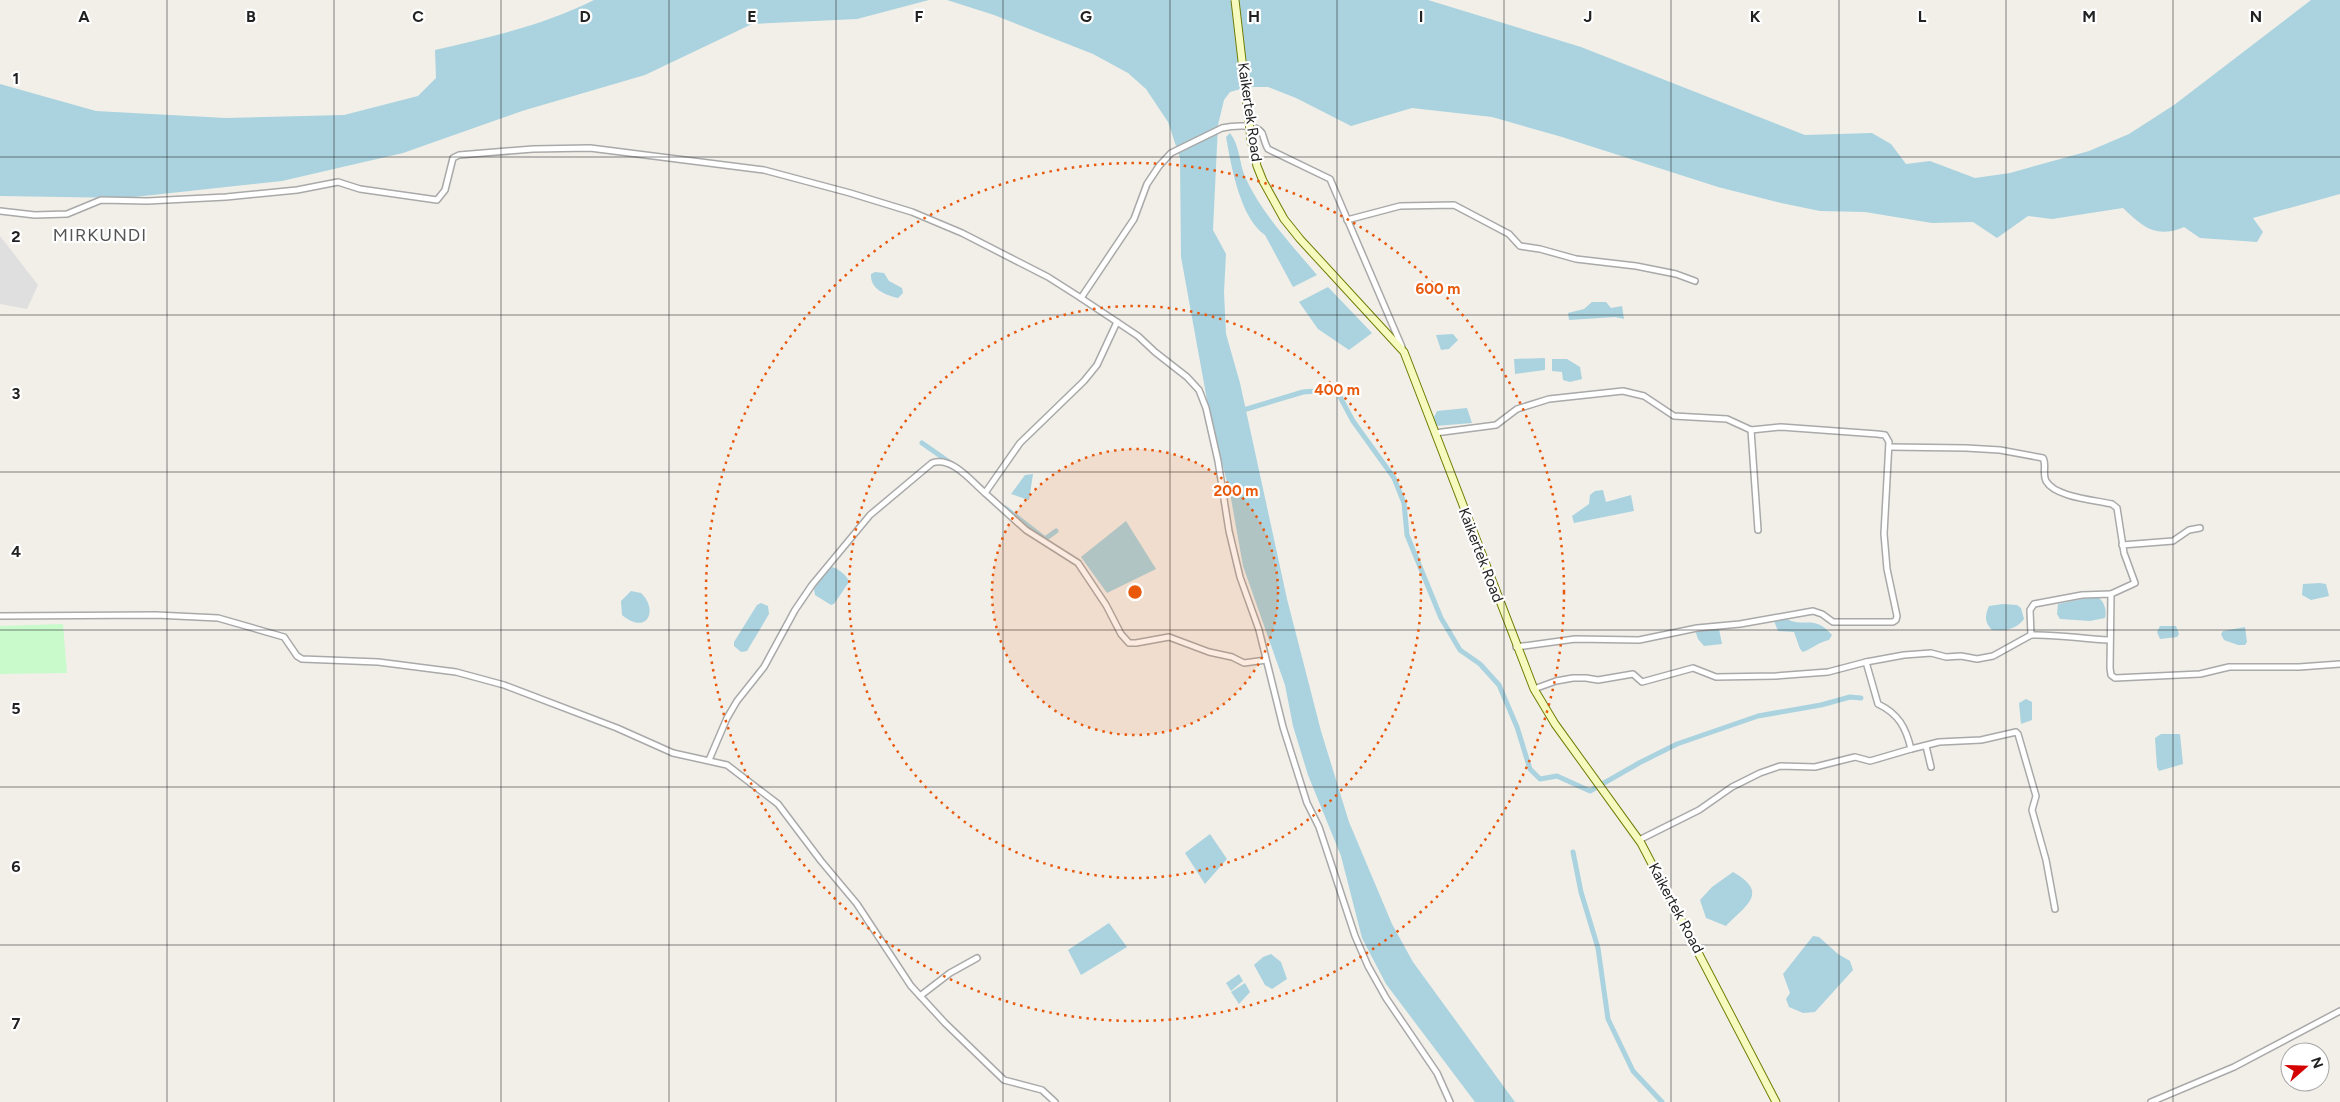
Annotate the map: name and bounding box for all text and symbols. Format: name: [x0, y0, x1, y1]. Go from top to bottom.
text: A: [78, 7, 90, 26]
text: B: [246, 7, 256, 26]
text: C: [412, 7, 424, 26]
text: D: [579, 7, 591, 26]
text: E: [747, 7, 757, 26]
text: F: [915, 7, 924, 26]
text: G: [1080, 7, 1092, 26]
text: H: [1248, 7, 1260, 26]
text: I: [1419, 7, 1423, 26]
text: J: [1584, 7, 1592, 26]
text: K: [1750, 7, 1761, 26]
text: L: [1918, 7, 1927, 26]
text: M: [2082, 7, 2096, 26]
text: N: [2250, 7, 2262, 26]
street label: Kaikertek Road: [1234, 61, 1266, 163]
text: 1: [13, 69, 19, 88]
district label: MIRKUNDI: [53, 224, 147, 246]
text: 2: [11, 227, 21, 246]
text: 600 m: [1416, 280, 1460, 298]
text: 400 m: [1314, 381, 1360, 399]
text: 3: [12, 384, 21, 403]
text: 200 m: [1214, 482, 1258, 500]
street label: Kaikertek Road: [1455, 505, 1507, 605]
text: 4: [11, 542, 21, 561]
centre of rings: [1126, 583, 1144, 601]
text: 5: [11, 699, 21, 718]
text: 6: [11, 857, 21, 876]
street label: Kaikertek Road: [1645, 860, 1707, 956]
text: 7: [12, 1014, 21, 1033]
north arrow: [2280, 1042, 2330, 1092]
text: N: [2307, 1055, 2327, 1071]

